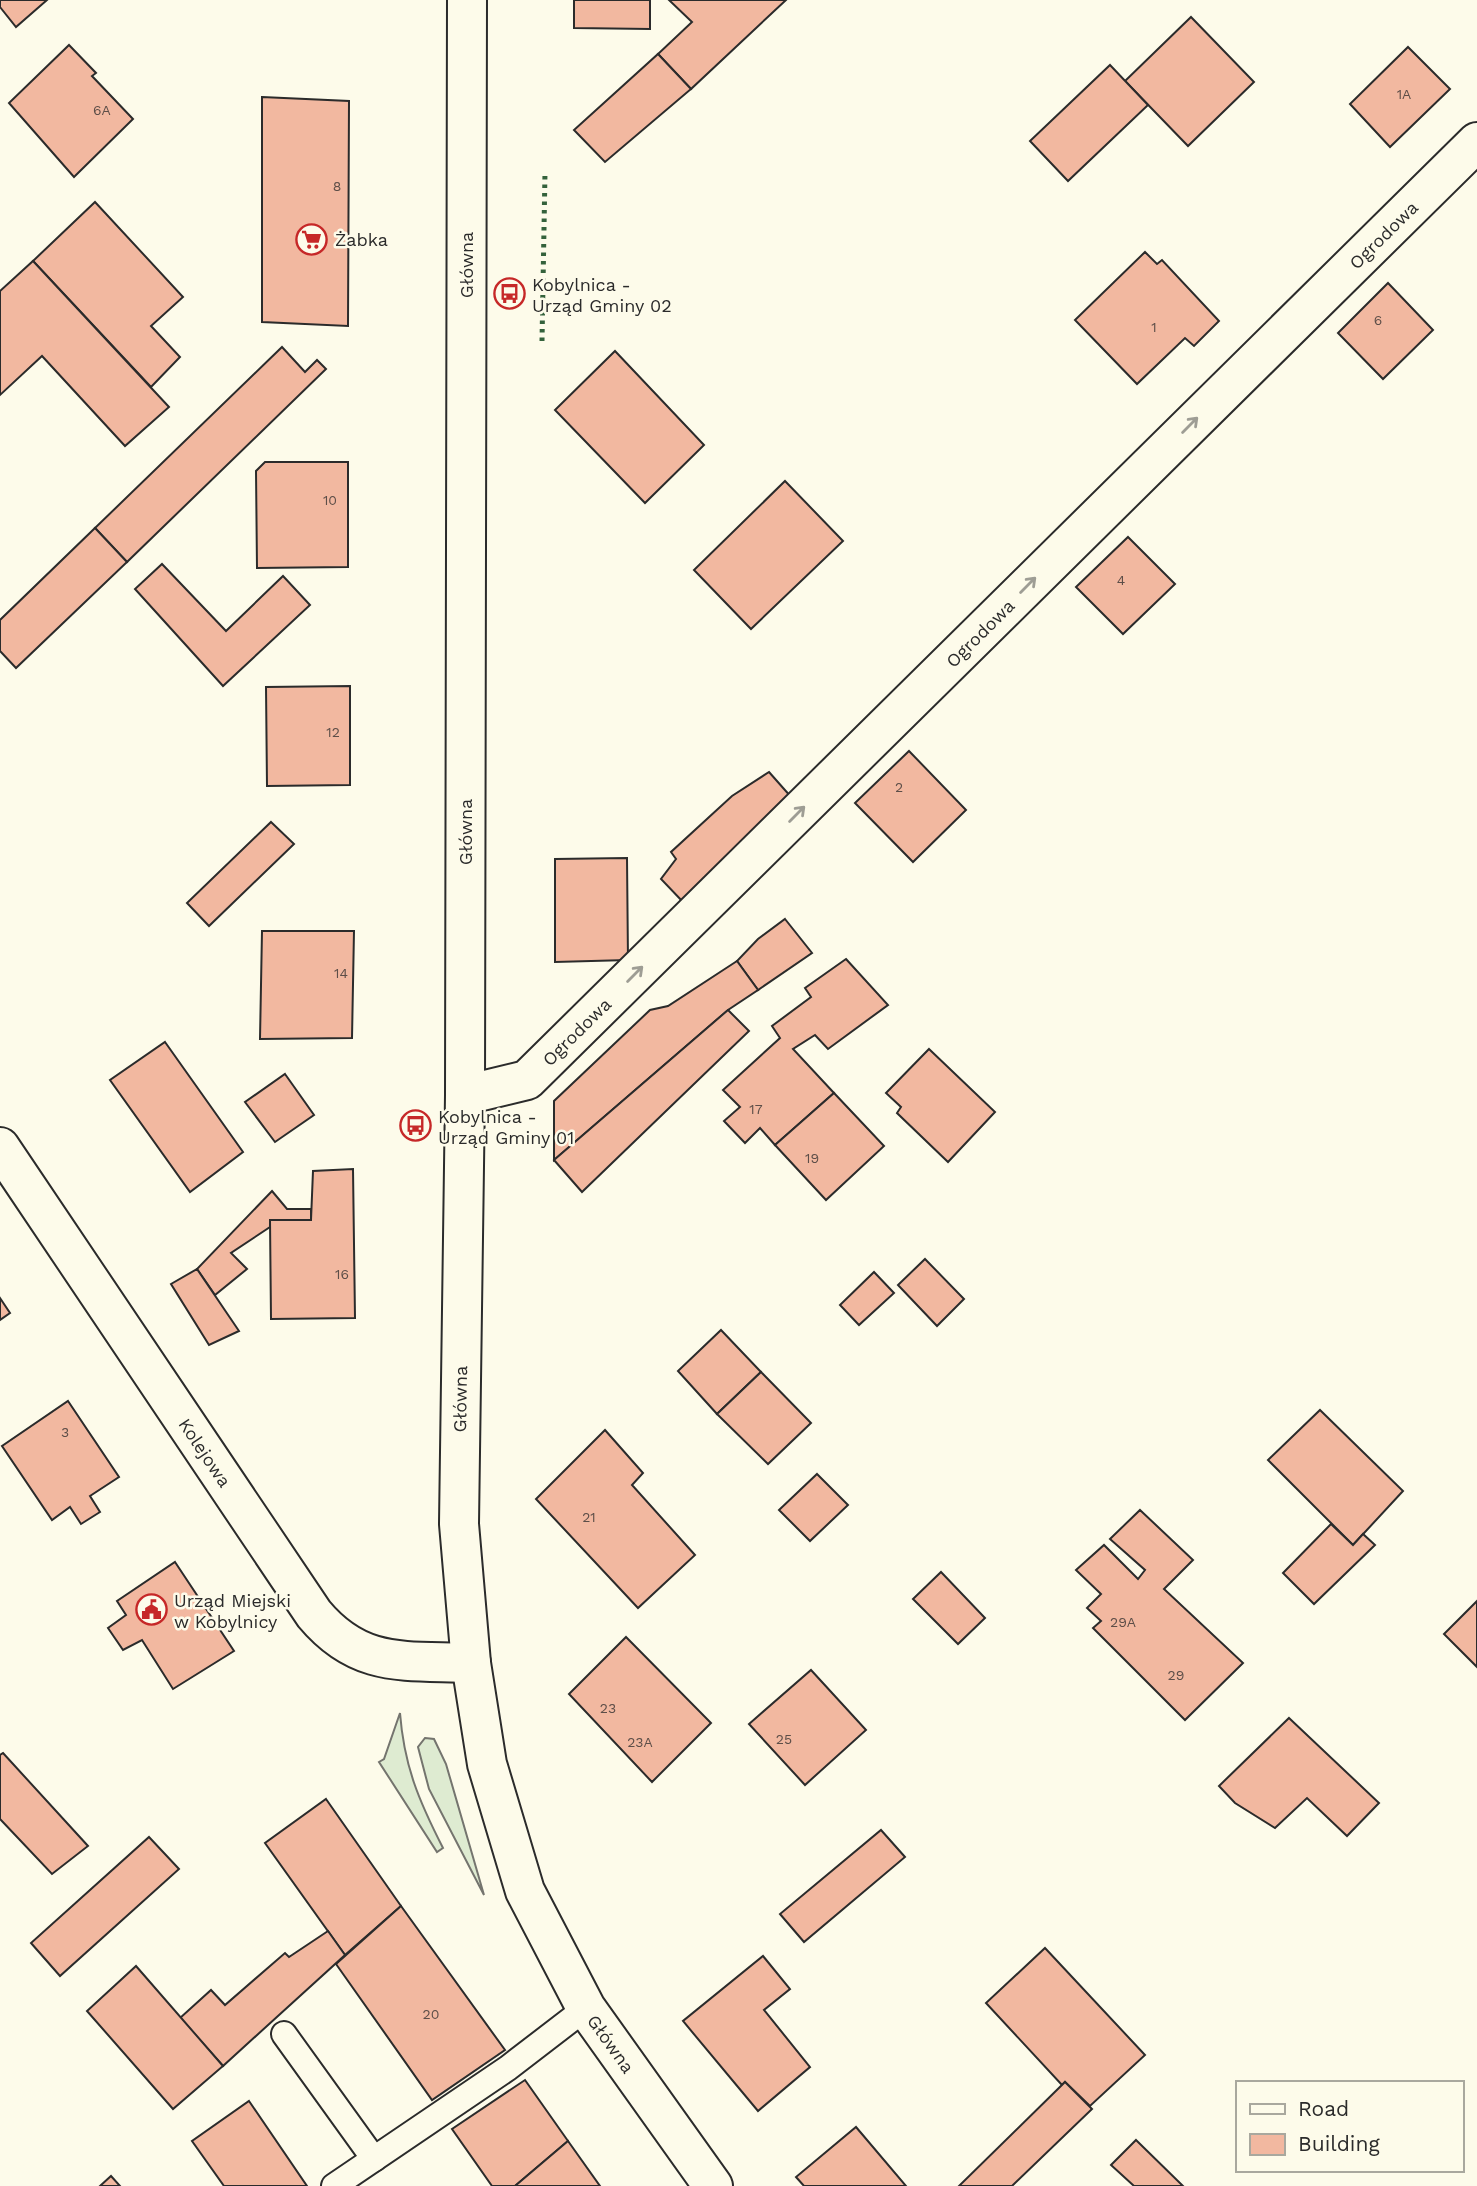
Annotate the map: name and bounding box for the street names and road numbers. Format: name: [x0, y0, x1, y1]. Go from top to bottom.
street label: Ogrodowa: [1345, 196, 1422, 273]
street label: Główna: [456, 232, 477, 298]
street label: Ogrodowa: [941, 595, 1018, 671]
street label: Główna: [455, 799, 476, 865]
street label: Ogrodowa: [538, 993, 615, 1070]
street label: Główna: [449, 1366, 471, 1432]
street label: Kolejowa: [175, 1414, 236, 1491]
street label: Główna: [583, 2010, 639, 2077]

